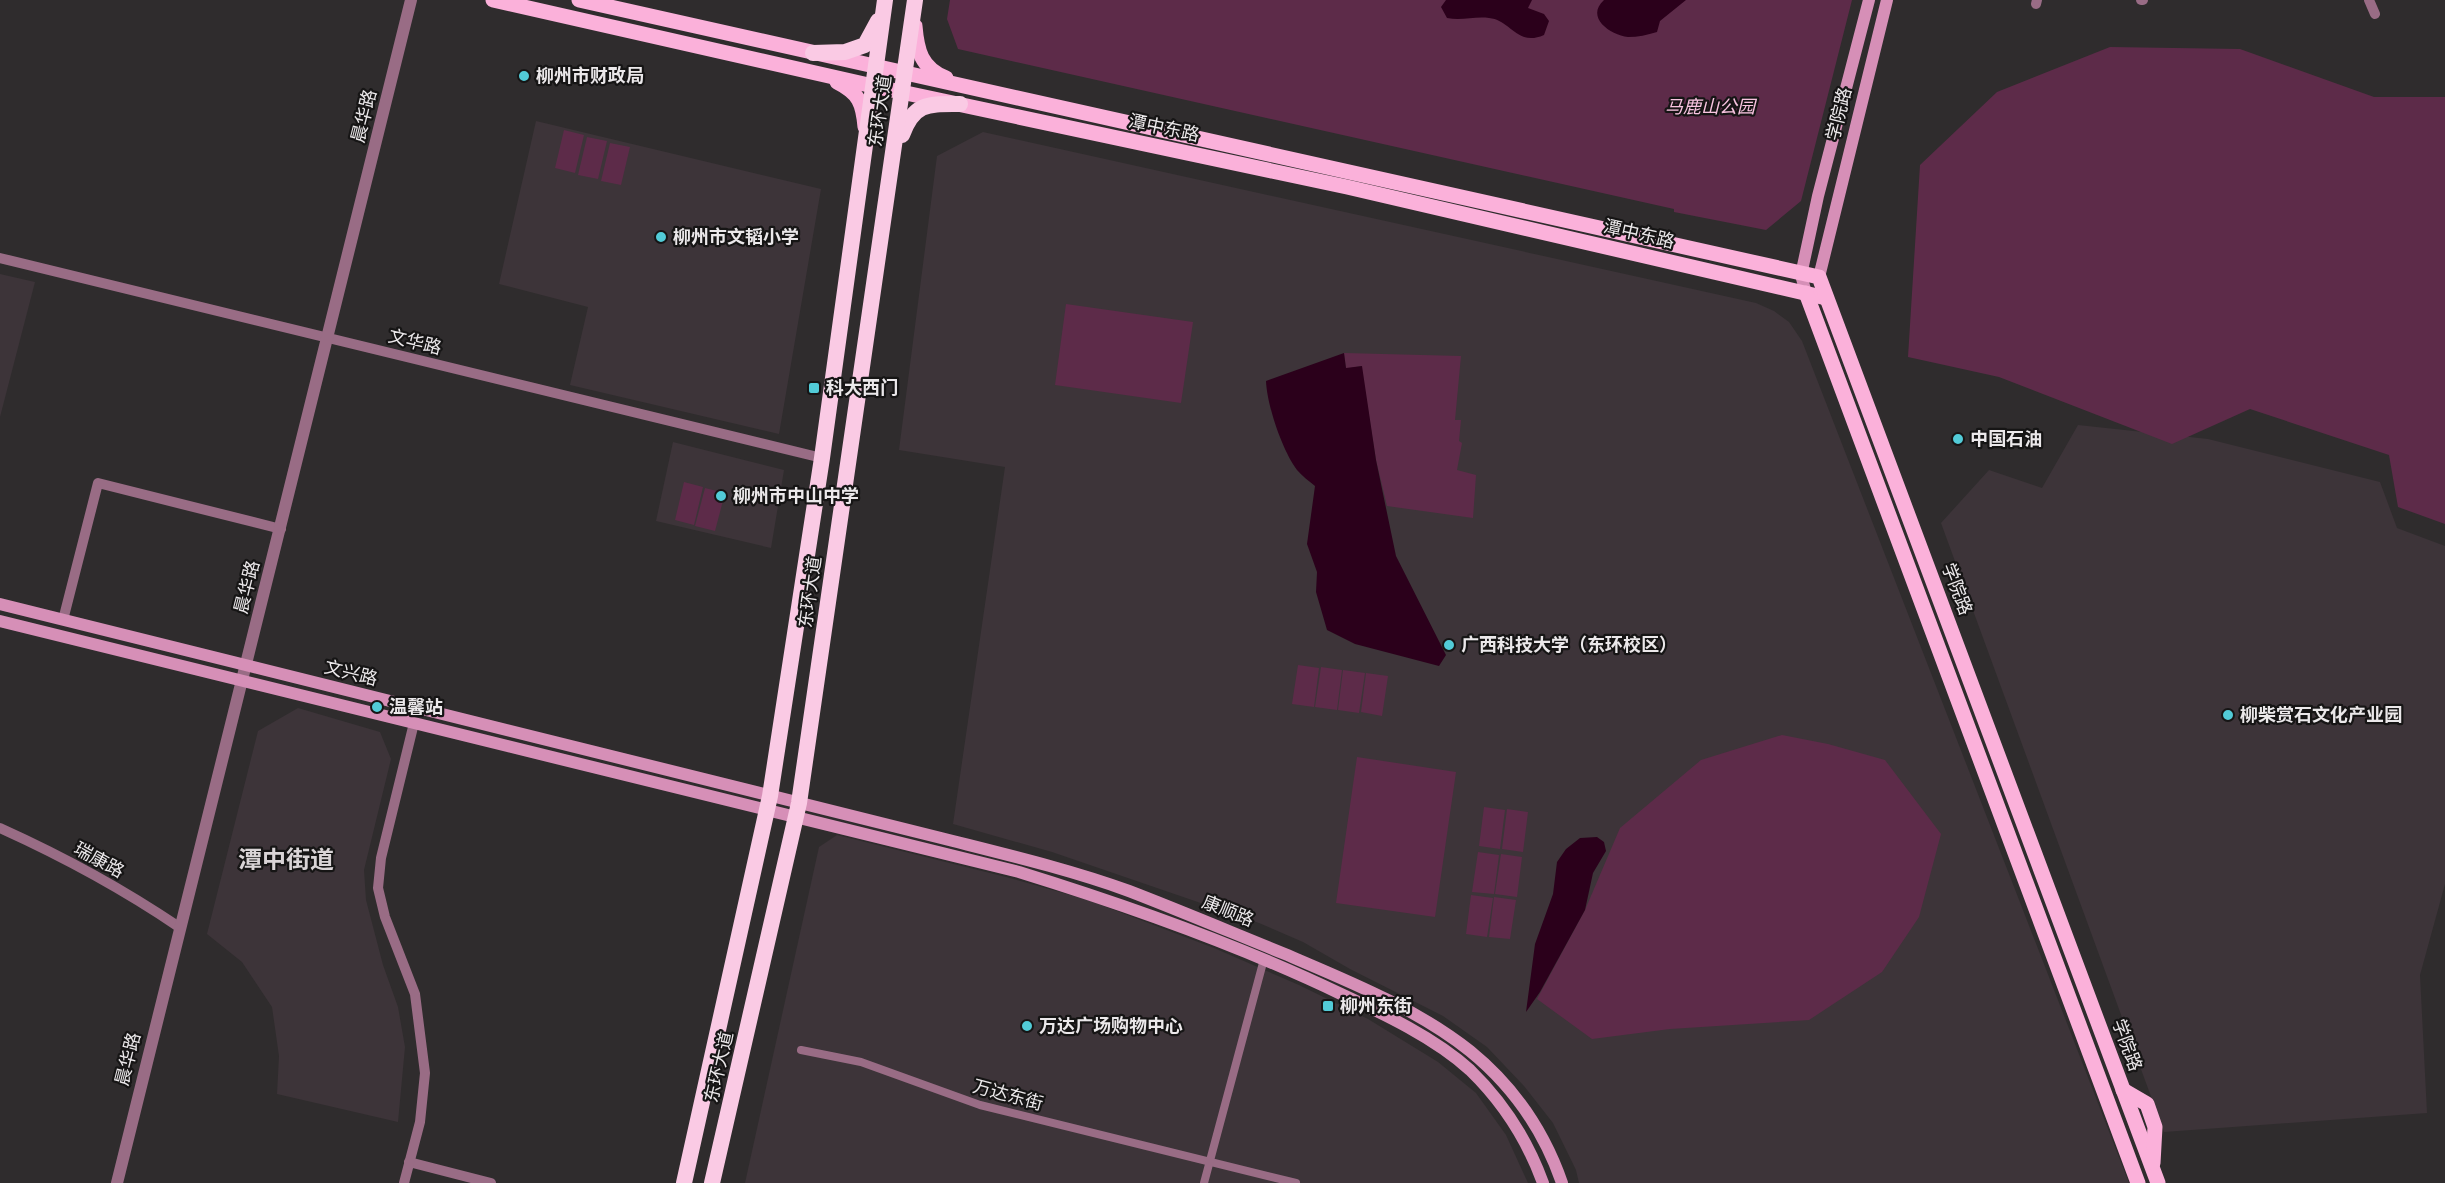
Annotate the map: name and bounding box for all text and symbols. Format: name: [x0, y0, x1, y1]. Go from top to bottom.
place label: 柳州市财政局: [536, 65, 644, 87]
marker: 柳州市财政局: [517, 69, 531, 83]
street label: 东环大道: [864, 74, 896, 148]
street label: 学院路: [1822, 85, 1856, 143]
street label: 晨华路: [347, 87, 381, 145]
park label: 马鹿山公园: [1665, 96, 1758, 118]
street label: 潭中东路: [1126, 110, 1202, 146]
street label: 潭中东路: [1601, 215, 1677, 253]
place label: 柳州市文韬小学: [673, 226, 799, 248]
marker: 柳州市文韬小学: [654, 230, 668, 244]
street label: 文华路: [386, 325, 444, 359]
place label: 科大西门: [826, 377, 898, 399]
marker: 科大西门: [807, 381, 821, 395]
place label: 中国石油: [1970, 428, 2042, 450]
marker: 中国石油: [1951, 432, 1965, 446]
place label: 柳州市中山中学: [733, 485, 859, 507]
marker: 柳州市中山中学: [714, 489, 728, 503]
street label: 东环大道: [794, 555, 826, 629]
street label: 晨华路: [230, 558, 264, 616]
street label: 学院路: [1937, 560, 1977, 618]
place label: 广西科技大学（东环校区）: [1461, 634, 1677, 656]
marker: 广西科技大学（东环校区）: [1442, 638, 1456, 652]
street label: 文兴路: [322, 656, 380, 690]
place label: 温馨站: [389, 696, 443, 718]
marker: 温馨站: [370, 700, 384, 714]
place label: 柳柴赏石文化产业园: [2240, 704, 2402, 726]
marker: 柳柴赏石文化产业园: [2221, 708, 2235, 722]
street label: 瑞康路: [70, 837, 128, 883]
district label: 潭中街道: [238, 846, 334, 874]
street label: 康顺路: [1199, 891, 1257, 931]
place label: 柳州东街: [1340, 995, 1412, 1017]
marker: 柳州东街: [1321, 999, 1335, 1013]
place label: 万达广场购物中心: [1039, 1015, 1183, 1037]
street label: 学院路: [2107, 1016, 2147, 1074]
marker: 万达广场购物中心: [1020, 1019, 1034, 1033]
street label: 东环大道: [700, 1029, 738, 1105]
street label: 晨华路: [111, 1030, 145, 1088]
street label: 万达东街: [970, 1075, 1046, 1115]

